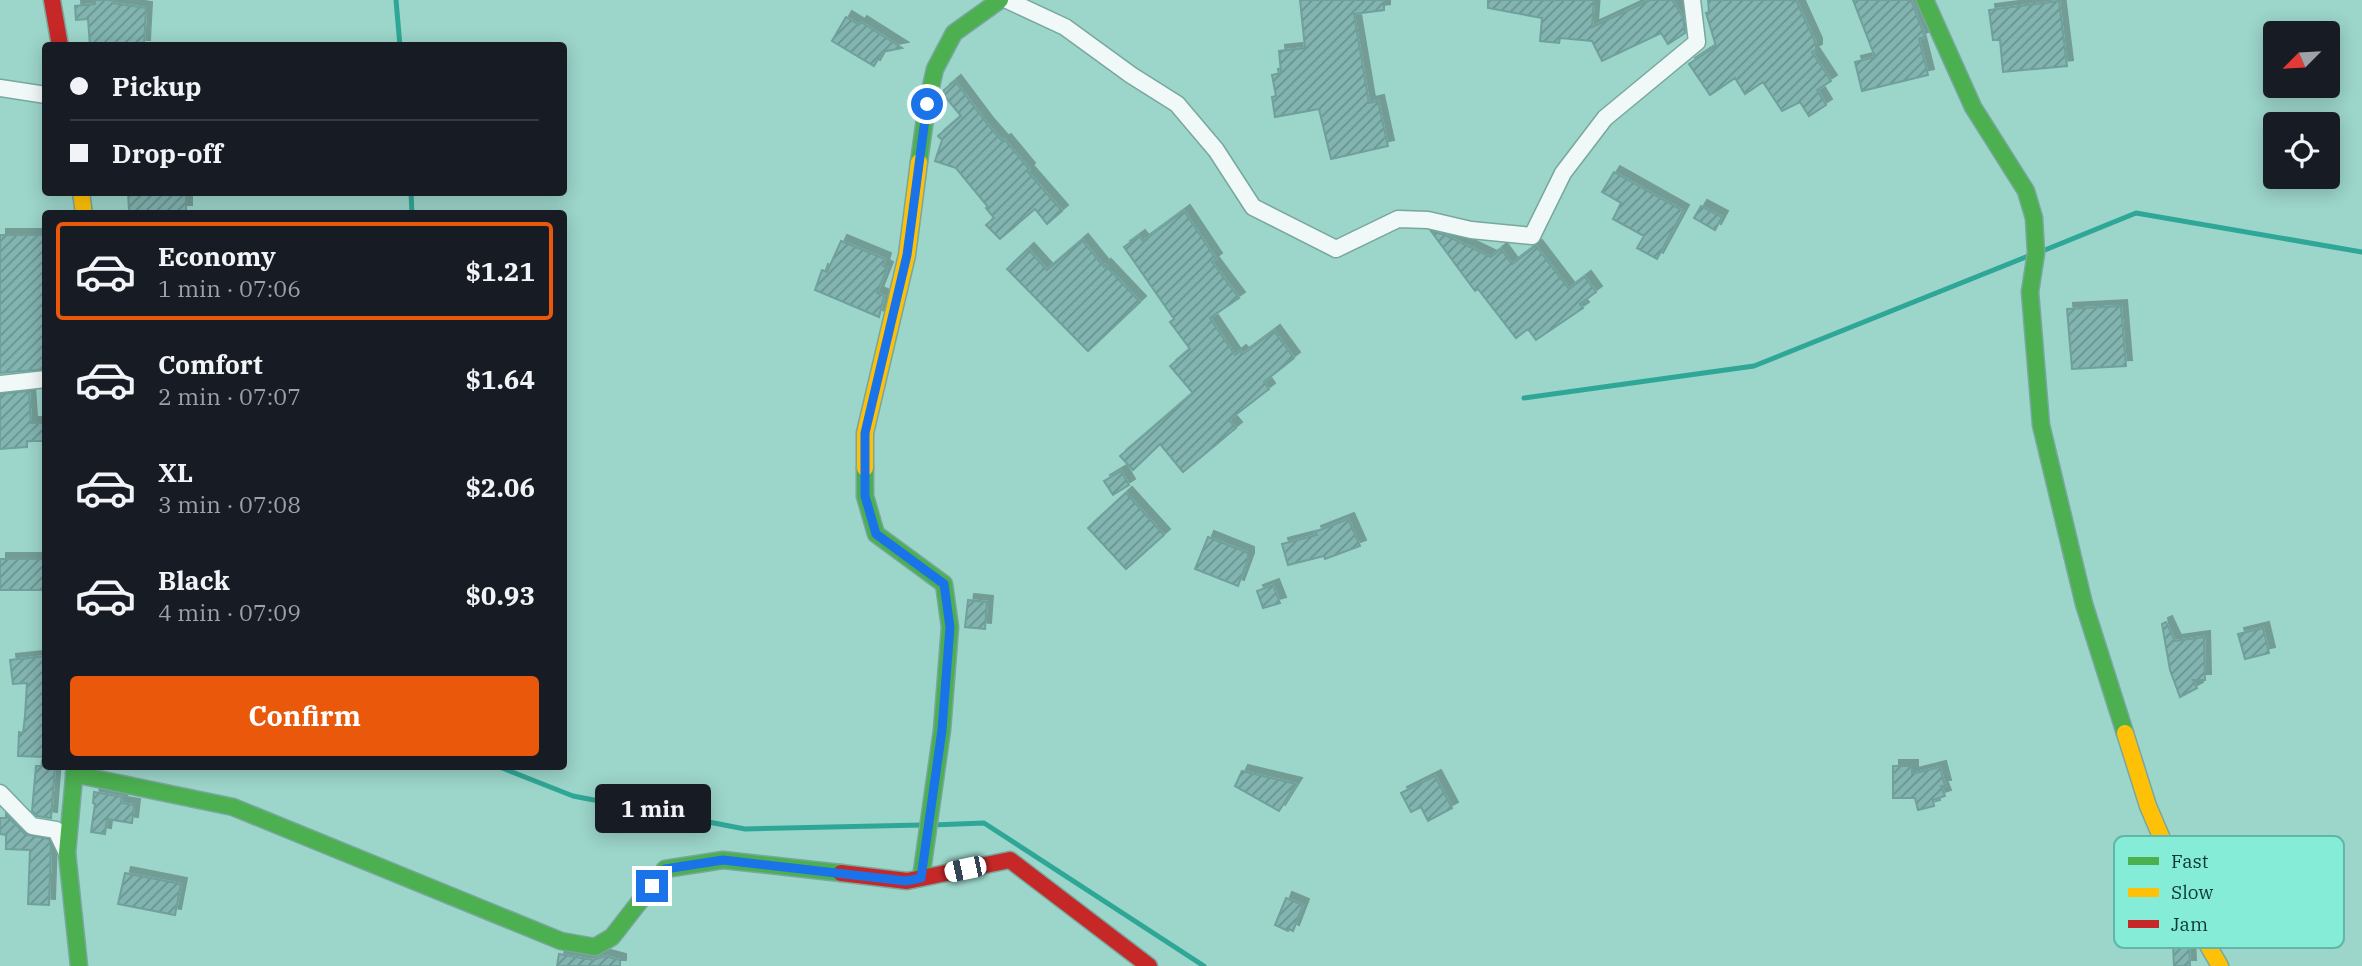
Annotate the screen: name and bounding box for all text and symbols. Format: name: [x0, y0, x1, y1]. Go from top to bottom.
north arrow: [2263, 21, 2340, 98]
map controls: [2263, 21, 2340, 189]
text: Pickup: [112, 69, 202, 103]
route start: [911, 88, 943, 120]
button: locate: [2263, 112, 2340, 189]
text: Drop-off: [112, 136, 223, 170]
text: Economy: [158, 239, 276, 273]
icon: car: [74, 240, 137, 303]
text: $1.21: [465, 254, 535, 288]
text: 1 min · 07:06: [158, 273, 301, 303]
text: Comfort: [158, 347, 263, 381]
icon: car: [74, 348, 137, 411]
text: $1.64: [465, 362, 535, 396]
text: 2 min · 07:07: [158, 381, 301, 411]
text: XL: [158, 455, 193, 489]
icon: car: [74, 456, 137, 519]
text: $2.06: [465, 470, 535, 504]
text: 3 min · 07:08: [158, 489, 301, 519]
text: Black: [158, 563, 230, 597]
icon: car: [74, 564, 137, 627]
text: $0.93: [465, 578, 535, 612]
text: 4 min · 07:09: [158, 597, 301, 627]
button: Confirm: [70, 676, 539, 756]
callout: 1 min: [594, 784, 710, 834]
text: 1 min: [621, 793, 685, 823]
legend: [2114, 836, 2344, 948]
text: Fast: [2171, 849, 2209, 873]
car: [943, 854, 988, 884]
route end: [636, 870, 668, 902]
text: Slow: [2171, 880, 2213, 904]
text: Jam: [2171, 912, 2208, 936]

